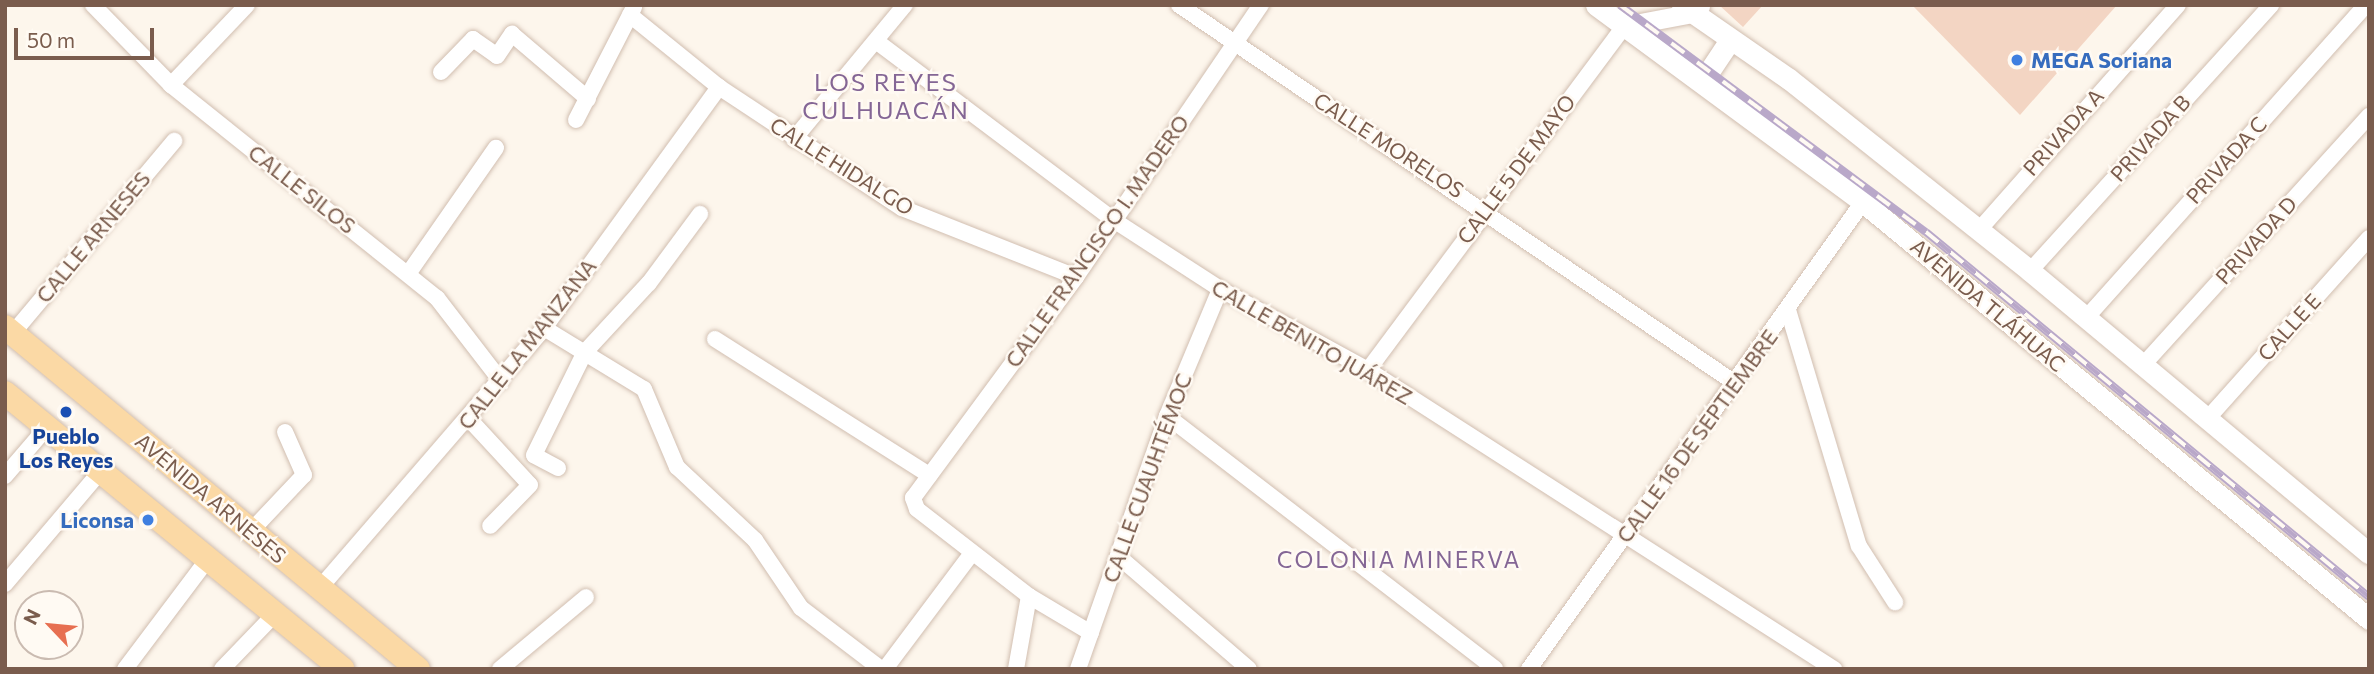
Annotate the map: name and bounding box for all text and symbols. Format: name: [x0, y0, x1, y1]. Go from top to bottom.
scale bar: [18, 14, 158, 58]
text: 50 m: [27, 27, 75, 52]
place label: MEGA Soriana: [2031, 47, 2172, 73]
marker: MEGA Soriana: [2009, 52, 2025, 68]
district label: LOS REYES CULHUACÁN: [803, 68, 969, 124]
street label: PRIVADA A: [2017, 83, 2109, 181]
street label: CALLE MORELOS: [1309, 87, 1469, 203]
street label: CALLE 5 DE MAYO: [1452, 89, 1580, 249]
street label: PRIVADA B: [2105, 90, 2195, 186]
street label: CALLE FRANCISCO I. MADERO: [1000, 110, 1194, 372]
street label: PRIVADA C: [2180, 111, 2272, 209]
street label: CALLE HIDALGO: [766, 112, 918, 220]
street label: CALLE SILOS: [244, 139, 360, 239]
street label: CALLE ARNESES: [31, 166, 155, 308]
street label: PRIVADA D: [2210, 191, 2302, 289]
street label: AVENIDA TLÁHUAC: [1906, 233, 2070, 377]
street label: CALLE LA MANZANA: [453, 254, 601, 434]
street label: CALLE BENITO JUÁREZ: [1207, 274, 1417, 410]
street label: CALLE E: [2252, 288, 2326, 366]
street label: CALLE 16 DE SEPTIEMBRE: [1611, 325, 1783, 547]
street label: CALLE CUAUHTÉMOC: [1097, 370, 1197, 586]
marker: Pueblo Los Reyes: [58, 404, 74, 420]
place label: Pueblo Los Reyes: [19, 423, 113, 473]
street label: AVENIDA ARNESES: [131, 428, 291, 568]
place label: Liconsa: [60, 507, 134, 533]
marker: Liconsa: [140, 512, 156, 528]
district label: COLONIA MINERVA: [1279, 545, 1519, 573]
north arrow: [14, 590, 84, 660]
text: N: [18, 605, 45, 628]

